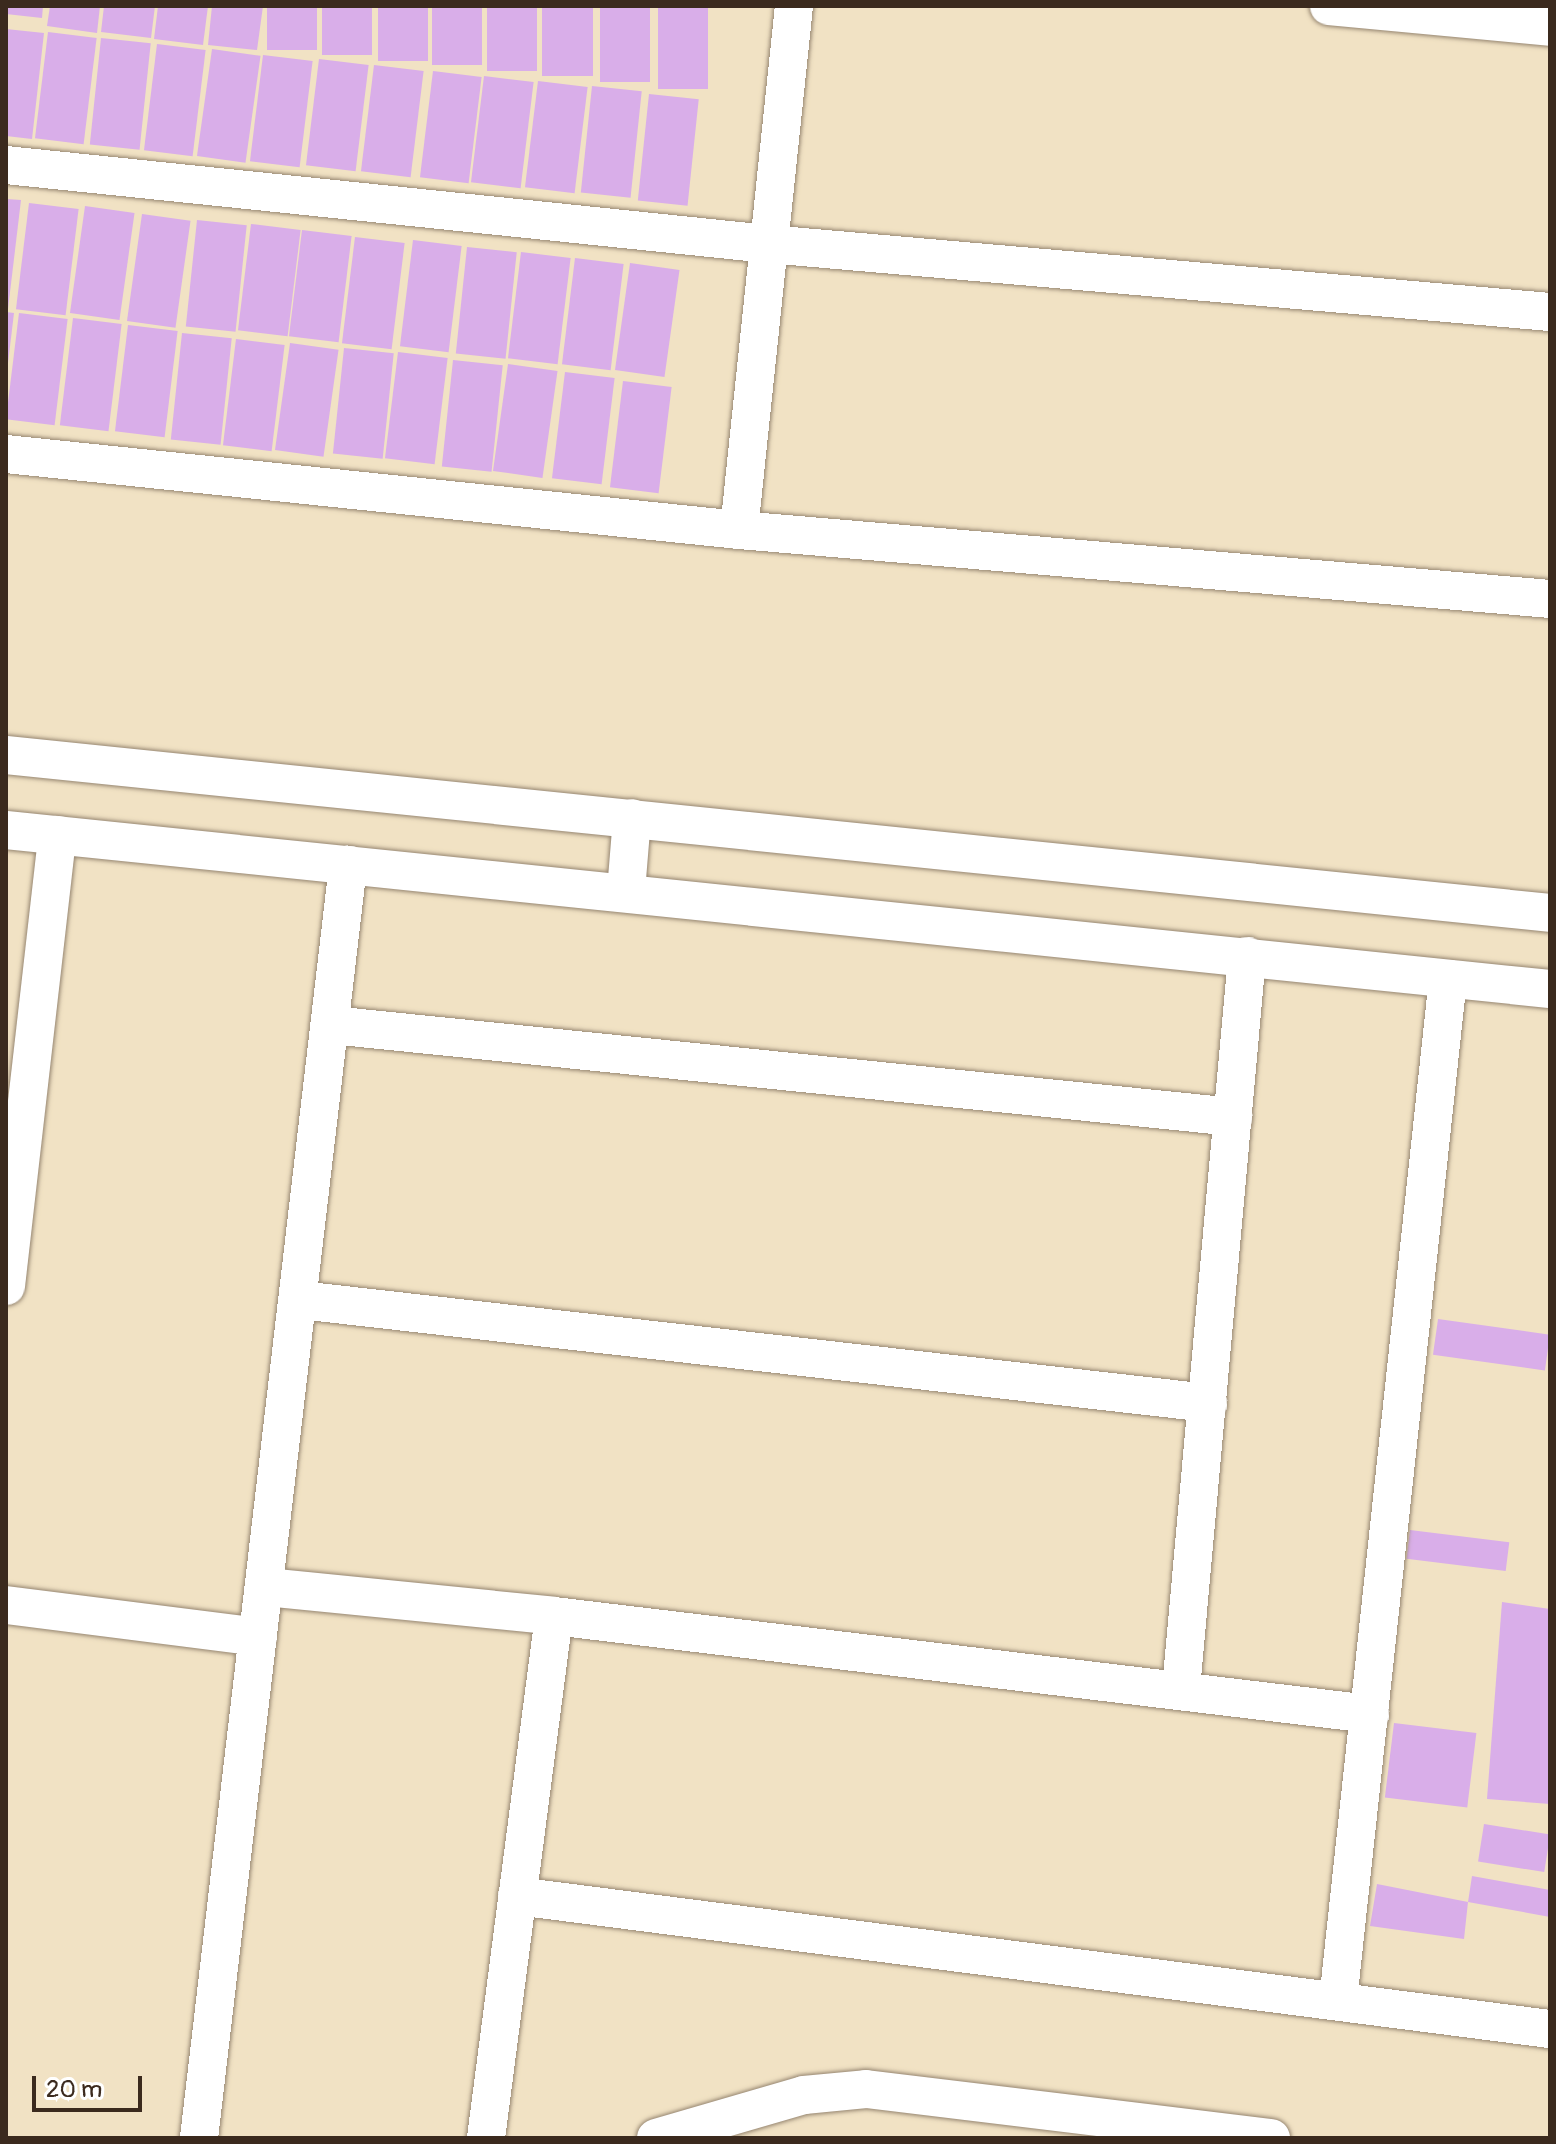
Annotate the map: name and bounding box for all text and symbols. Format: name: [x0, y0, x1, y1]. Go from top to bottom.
scale bar: [36, 2060, 146, 2110]
text: 20 m: [46, 2075, 102, 2104]

